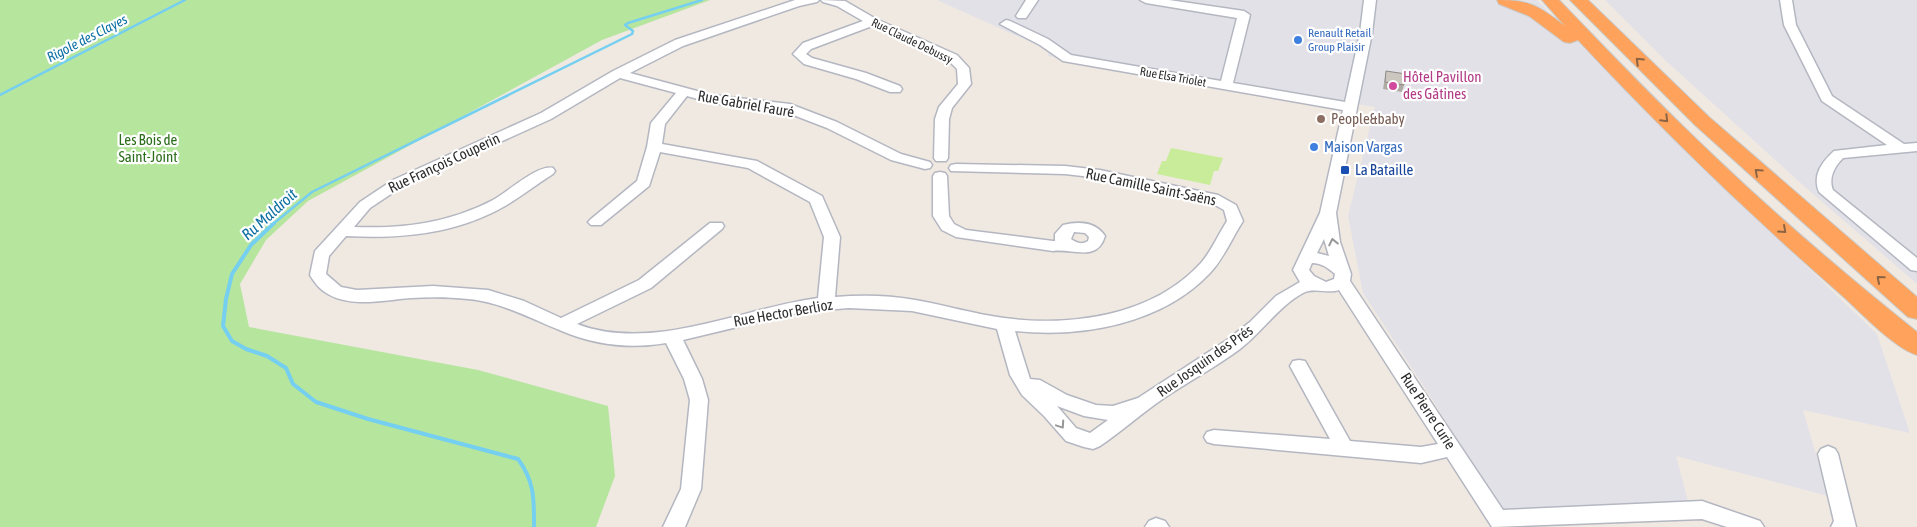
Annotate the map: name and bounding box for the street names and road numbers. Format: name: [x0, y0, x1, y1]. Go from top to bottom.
street label: Rue Claude Debussy: [869, 15, 955, 67]
street label: Rue Elsa Triolet: [1139, 64, 1208, 90]
street label: Rue Gabriel Fauré: [697, 87, 796, 120]
street label: Rue François Couperin: [385, 129, 502, 196]
street label: Rue Camille Saint-Saëns: [1084, 164, 1218, 209]
street label: Rue Hector Berlioz: [732, 295, 834, 330]
street label: Rue Josquin des Prés: [1154, 321, 1256, 400]
street label: Rue Pierre Curie: [1398, 369, 1459, 452]

